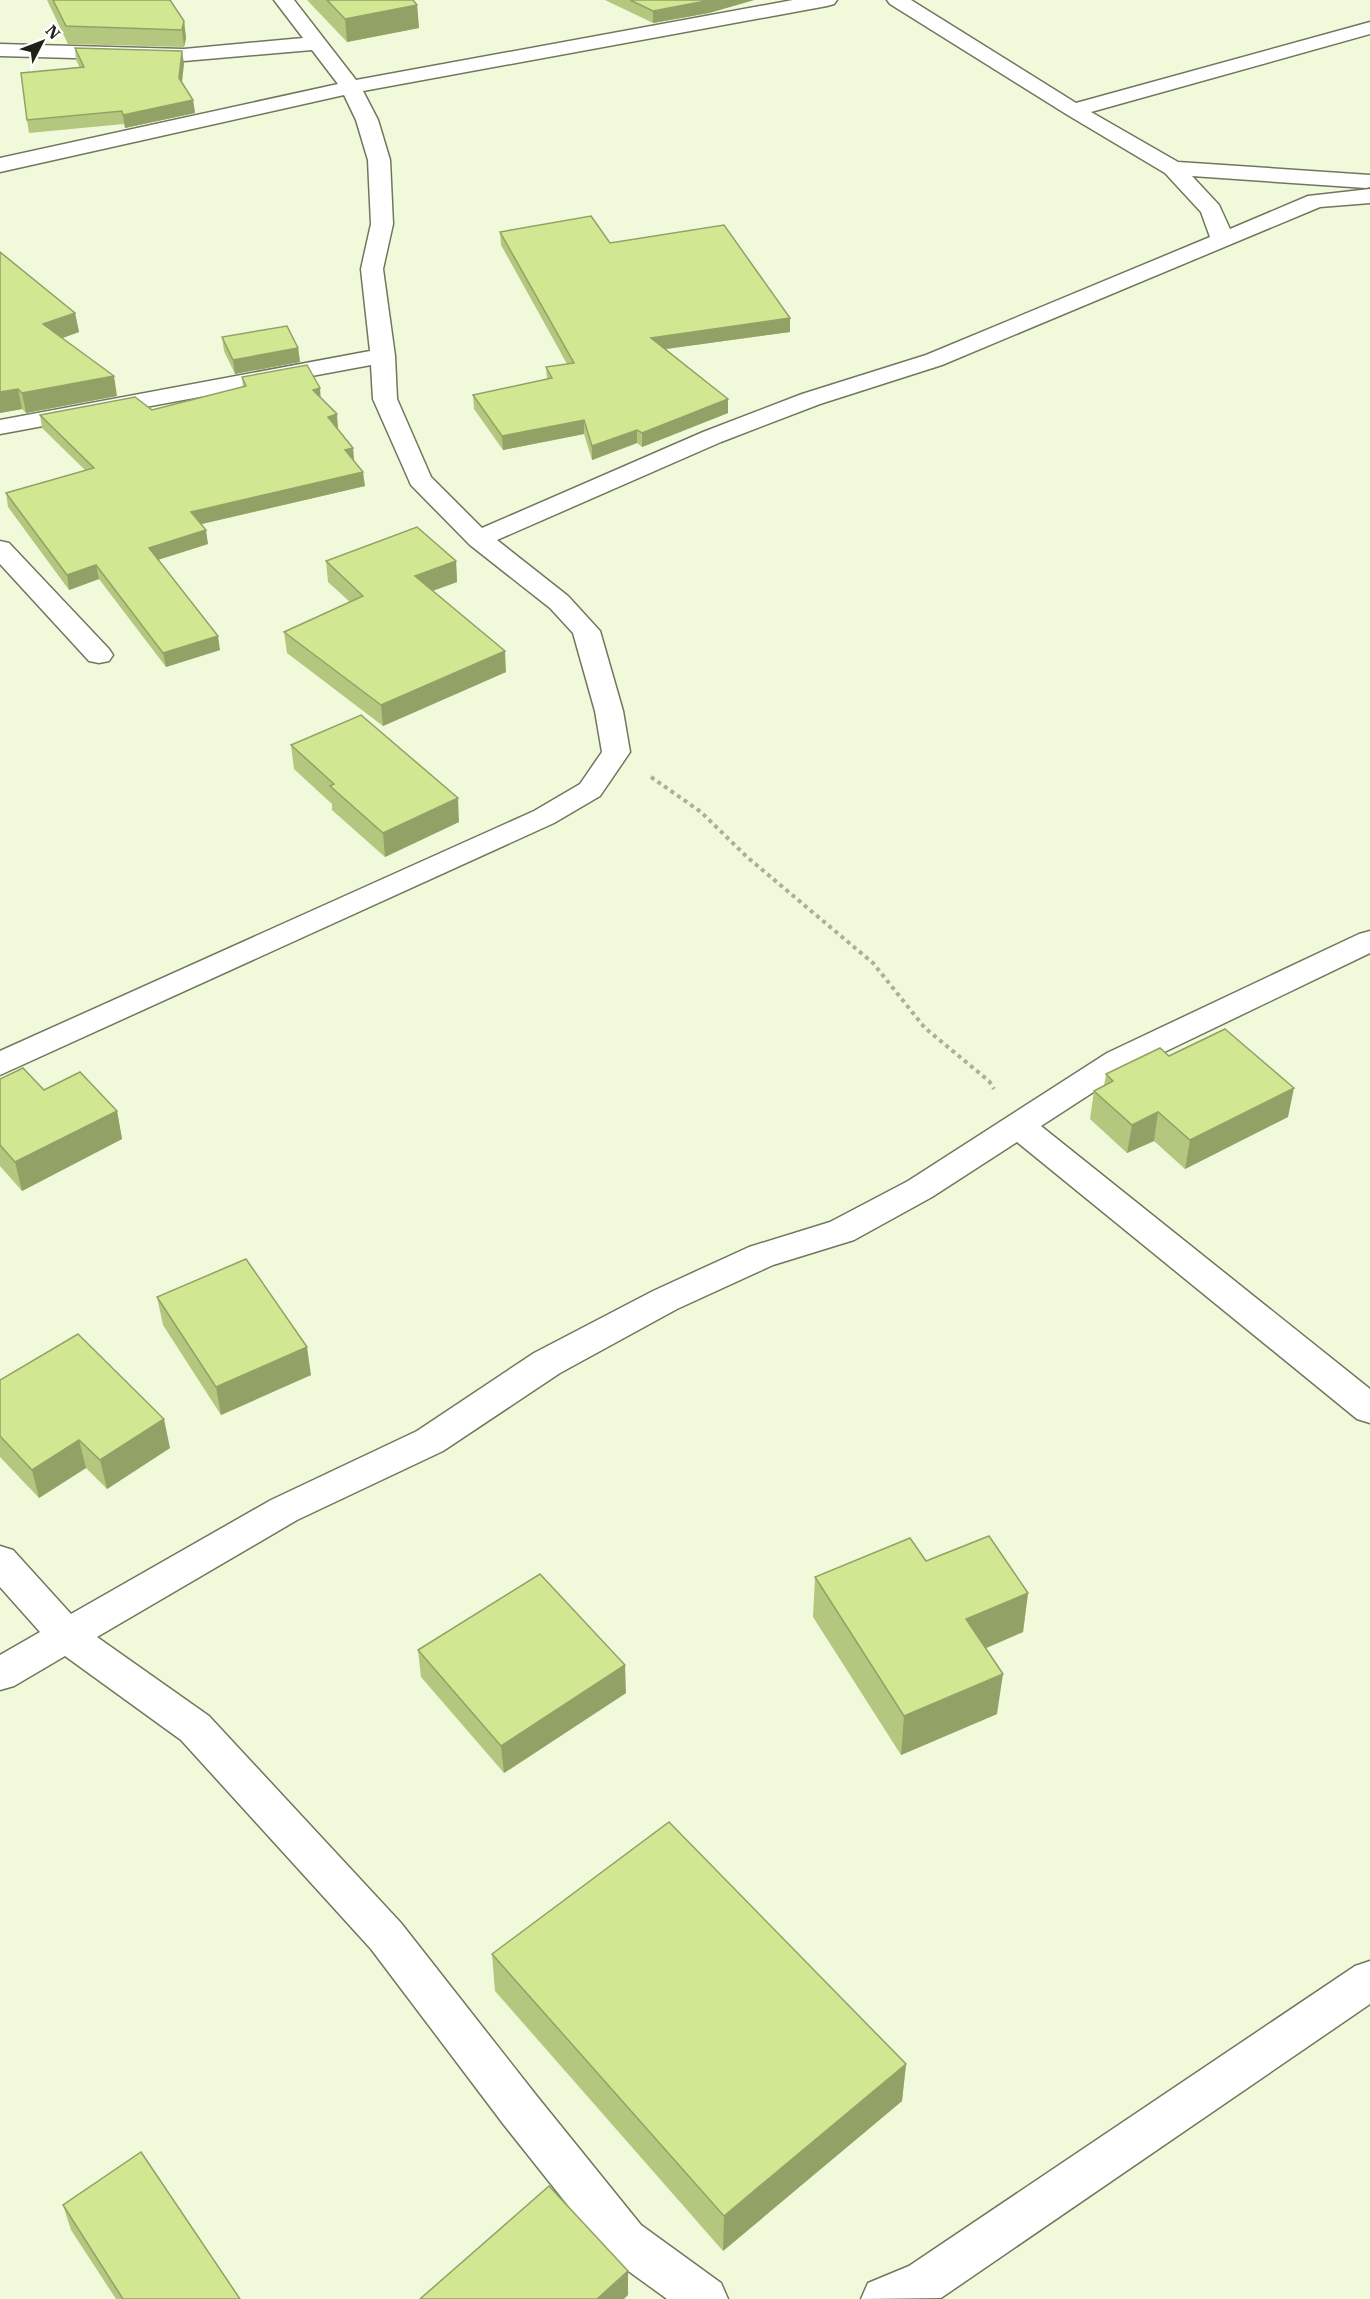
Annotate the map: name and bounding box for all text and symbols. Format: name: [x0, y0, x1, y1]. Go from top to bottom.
north arrow: [12, 12, 72, 72]
text: N: [41, 21, 65, 43]

